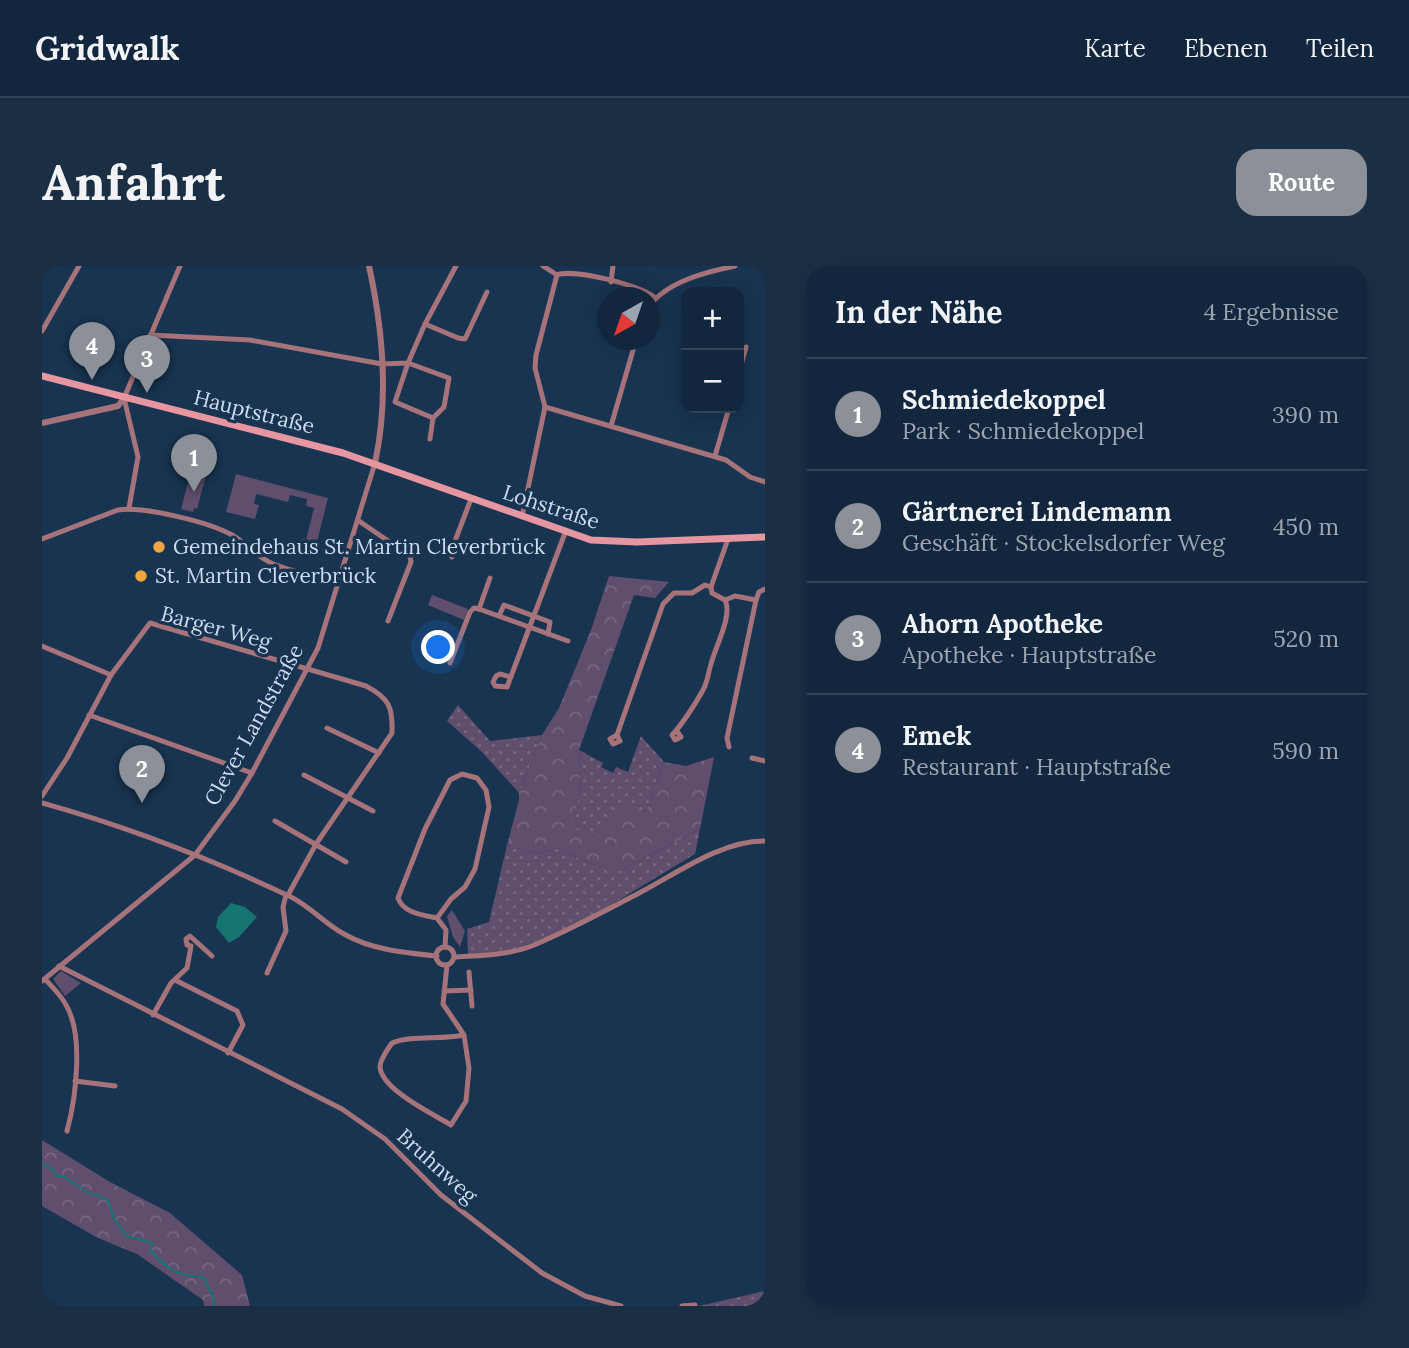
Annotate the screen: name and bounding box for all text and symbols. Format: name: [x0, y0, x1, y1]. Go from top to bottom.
text: Gridwalk: [35, 27, 180, 69]
text: Karte: [1084, 33, 1146, 64]
text: Ebenen: [1184, 33, 1268, 64]
text: Teilen: [1306, 33, 1374, 64]
button: Route: [1236, 149, 1367, 216]
text: Anfahrt: [42, 151, 225, 213]
north arrow: [597, 287, 660, 350]
map controls: [681, 287, 744, 413]
button: +: [681, 287, 744, 350]
text: In der Nähe: [835, 293, 1003, 331]
text: 4 Ergebnisse: [1204, 297, 1339, 326]
pin: 4: [69, 322, 115, 380]
pin: 3: [124, 335, 170, 393]
button: −: [681, 350, 744, 413]
street label: Hauptstraße: [191, 383, 317, 440]
text: Schmiedekoppel: [902, 383, 1106, 416]
text: 1: [853, 400, 863, 429]
text: 390 m: [1272, 400, 1339, 429]
text: Park · Schmiedekoppel: [902, 416, 1144, 445]
pin: 1: [171, 434, 217, 492]
street label: Lohstraße: [499, 478, 603, 535]
text: Gärtnerei Lindemann: [902, 495, 1172, 528]
text: 2: [852, 512, 864, 541]
text: 450 m: [1273, 512, 1339, 541]
text: Geschäft · Stockelsdorfer Weg: [902, 528, 1225, 557]
place label: Gemeindehaus St. Martin Cleverbrück: [173, 533, 546, 560]
marker: Gemeindehaus St. Martin Cleverbrück: [151, 539, 167, 555]
place label: St. Martin Cleverbrück: [155, 562, 377, 589]
marker: St. Martin Cleverbrück: [133, 568, 149, 584]
street label: Barger Weg: [158, 600, 275, 655]
text: Ahorn Apotheke: [902, 607, 1103, 640]
text: 3: [852, 624, 864, 653]
text: 520 m: [1273, 624, 1339, 653]
your location: [421, 630, 455, 664]
street label: Clever Landstraße: [198, 639, 309, 810]
text: Apotheke · Hauptstraße: [902, 640, 1156, 669]
text: Emek: [902, 719, 971, 752]
text: 4: [852, 736, 864, 765]
text: 590 m: [1272, 736, 1339, 765]
pin: 2: [119, 745, 165, 803]
text: Restaurant · Hauptstraße: [902, 752, 1171, 781]
street label: Bruhnweg: [391, 1122, 483, 1209]

